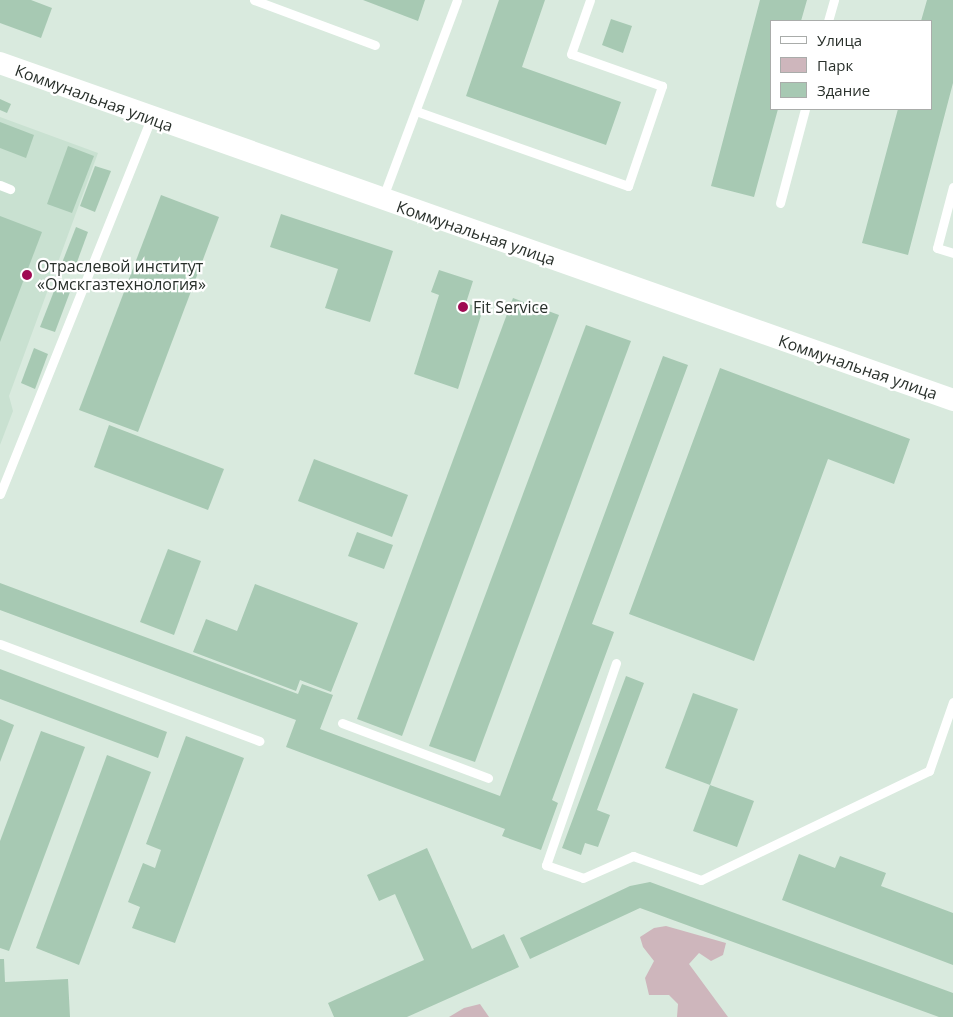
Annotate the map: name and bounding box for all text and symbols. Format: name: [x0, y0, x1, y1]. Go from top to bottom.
legend: [770, 20, 933, 110]
text: Улица: [817, 30, 862, 50]
text: Парк: [817, 55, 853, 75]
street label: Коммунальная улица: [12, 60, 176, 136]
text: Здание: [817, 80, 870, 100]
street label: Коммунальная улица: [394, 197, 558, 269]
place label: Отраслевой институт «Омскгазтехнология»: [37, 256, 206, 294]
marker: Отраслевой институт «Омскгазтехнология»: [21, 269, 33, 281]
place label: Fit Service: [473, 297, 548, 317]
marker: Fit Service: [457, 301, 469, 313]
street label: Коммунальная улица: [776, 331, 940, 403]

